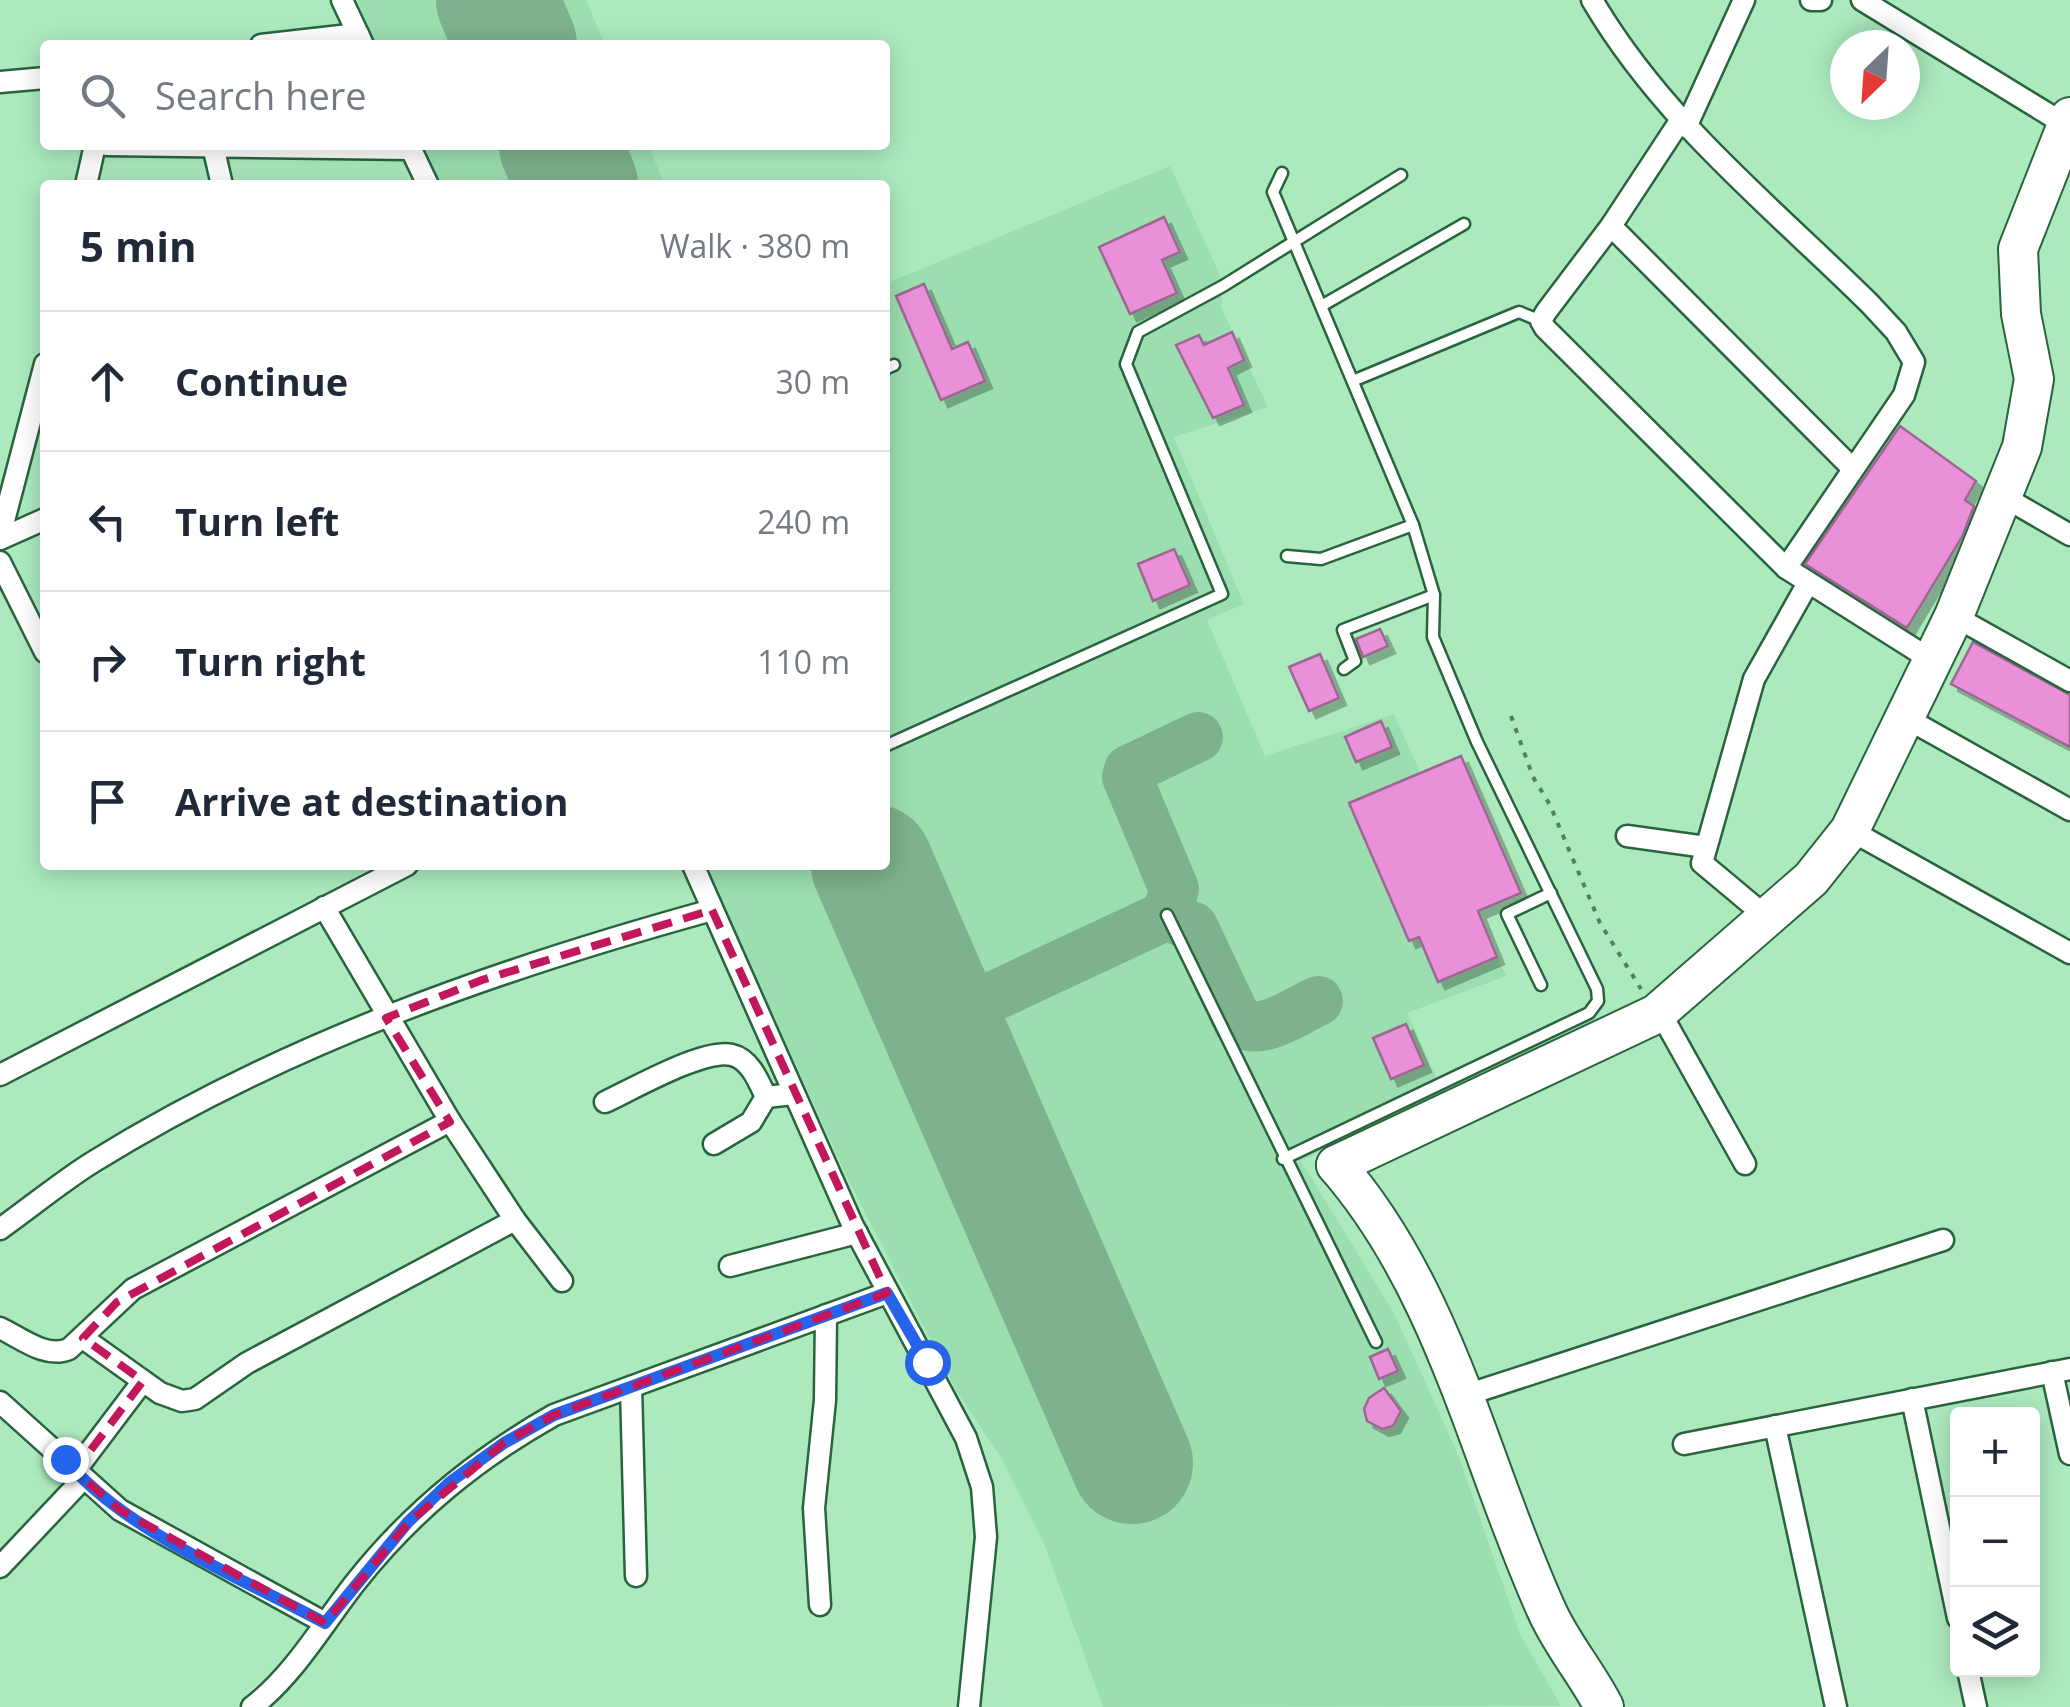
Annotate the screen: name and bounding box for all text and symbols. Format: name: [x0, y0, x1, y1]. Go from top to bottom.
north arrow: [1830, 30, 1920, 120]
search box: [40, 40, 890, 150]
icon: search: [75, 68, 130, 123]
text: Search here: [155, 69, 367, 121]
text: 5 min: [80, 217, 197, 274]
text: Walk · 380 m: [660, 224, 850, 267]
icon: ahead: [80, 354, 135, 409]
text: Continue: [175, 355, 348, 407]
text: 30 m: [775, 360, 850, 403]
icon: left: [80, 494, 135, 549]
text: Turn left: [175, 495, 339, 547]
text: 240 m: [757, 500, 850, 543]
icon: right: [80, 634, 135, 689]
text: Turn right: [175, 635, 366, 687]
text: 110 m: [757, 640, 850, 683]
icon: arrive: [80, 774, 135, 829]
text: Arrive at destination: [175, 775, 569, 827]
route start: [905, 1340, 951, 1386]
map controls: [1950, 1407, 2040, 1677]
button: +: [1950, 1407, 2040, 1497]
route end: [43, 1437, 89, 1483]
button: −: [1950, 1497, 2040, 1587]
button: layers: [1950, 1587, 2040, 1677]

